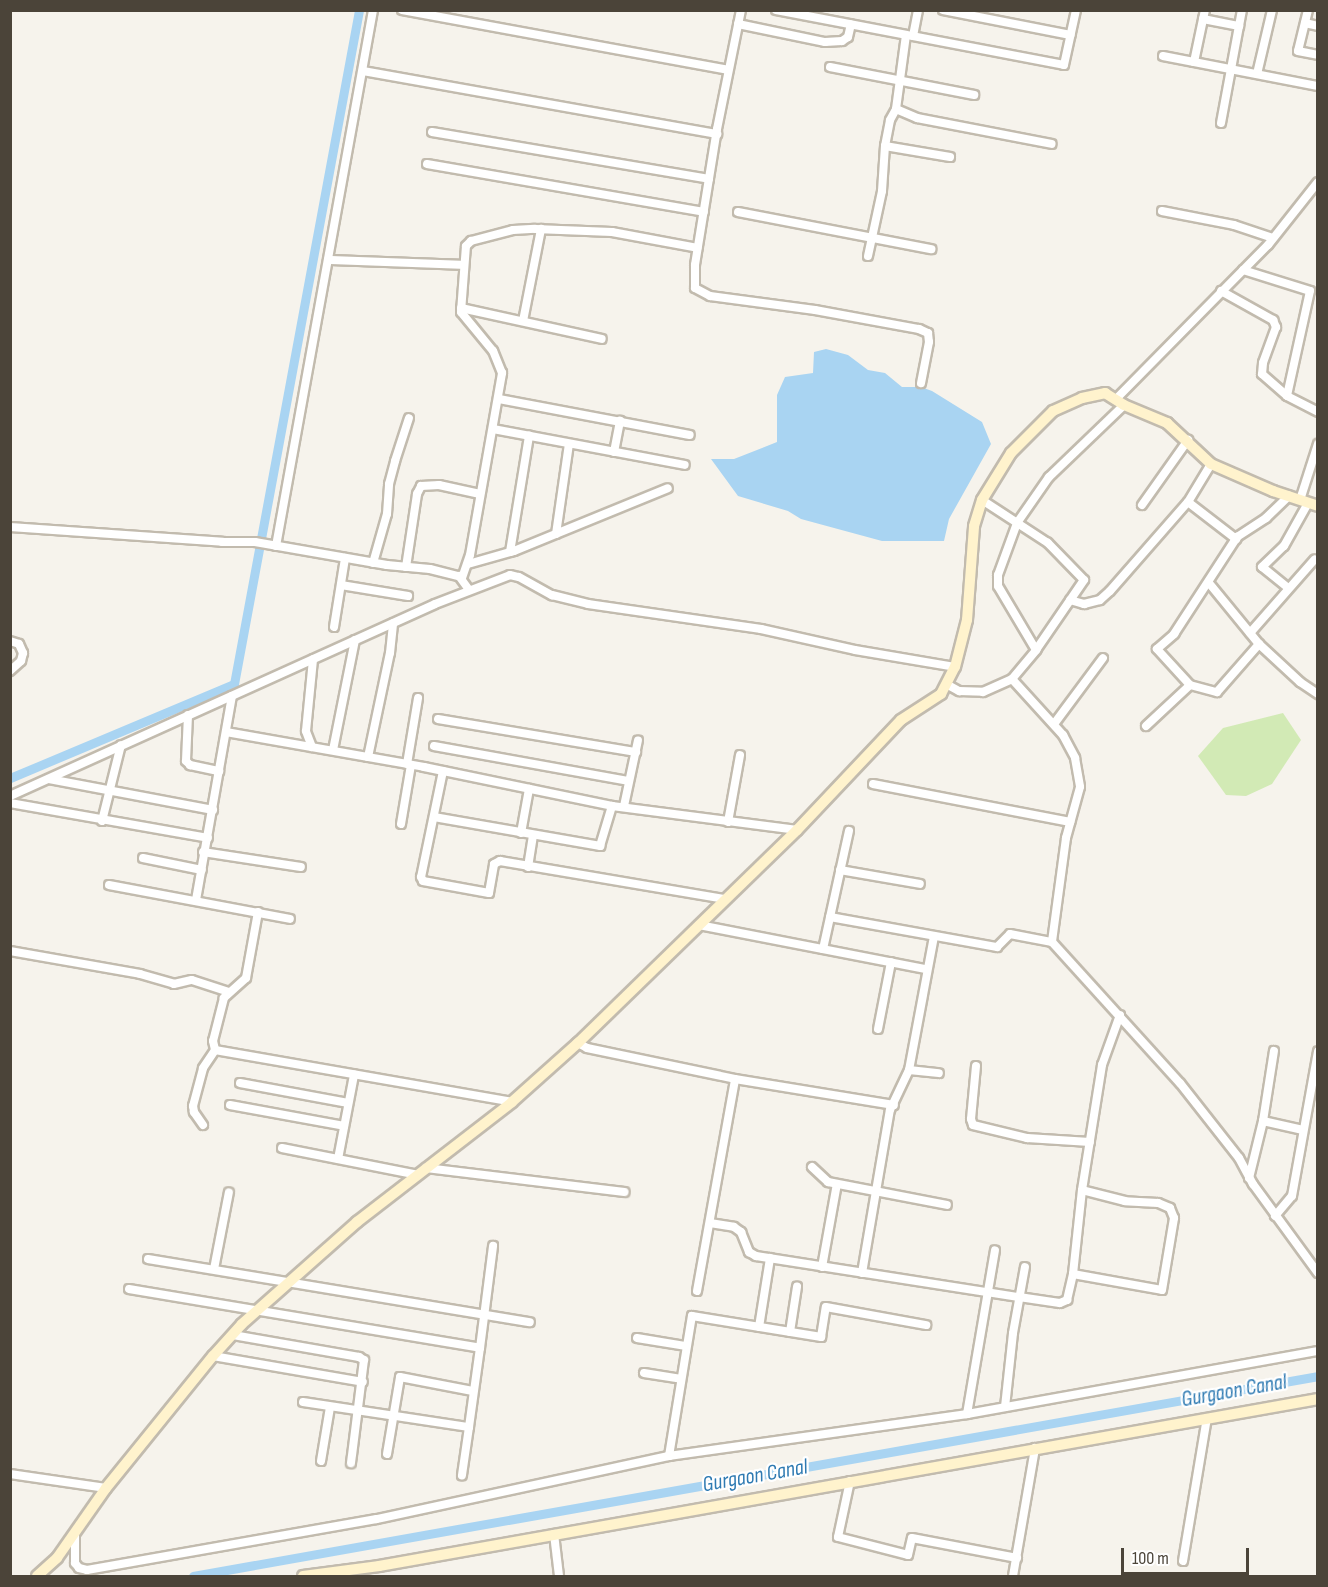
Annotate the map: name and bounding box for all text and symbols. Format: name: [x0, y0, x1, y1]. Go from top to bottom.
water label: Gurgaon Canal: [1179, 1369, 1289, 1413]
water label: Gurgaon Canal: [700, 1454, 810, 1498]
scale bar: [1124, 1536, 1252, 1574]
text: 100 m: [1132, 1548, 1169, 1569]

